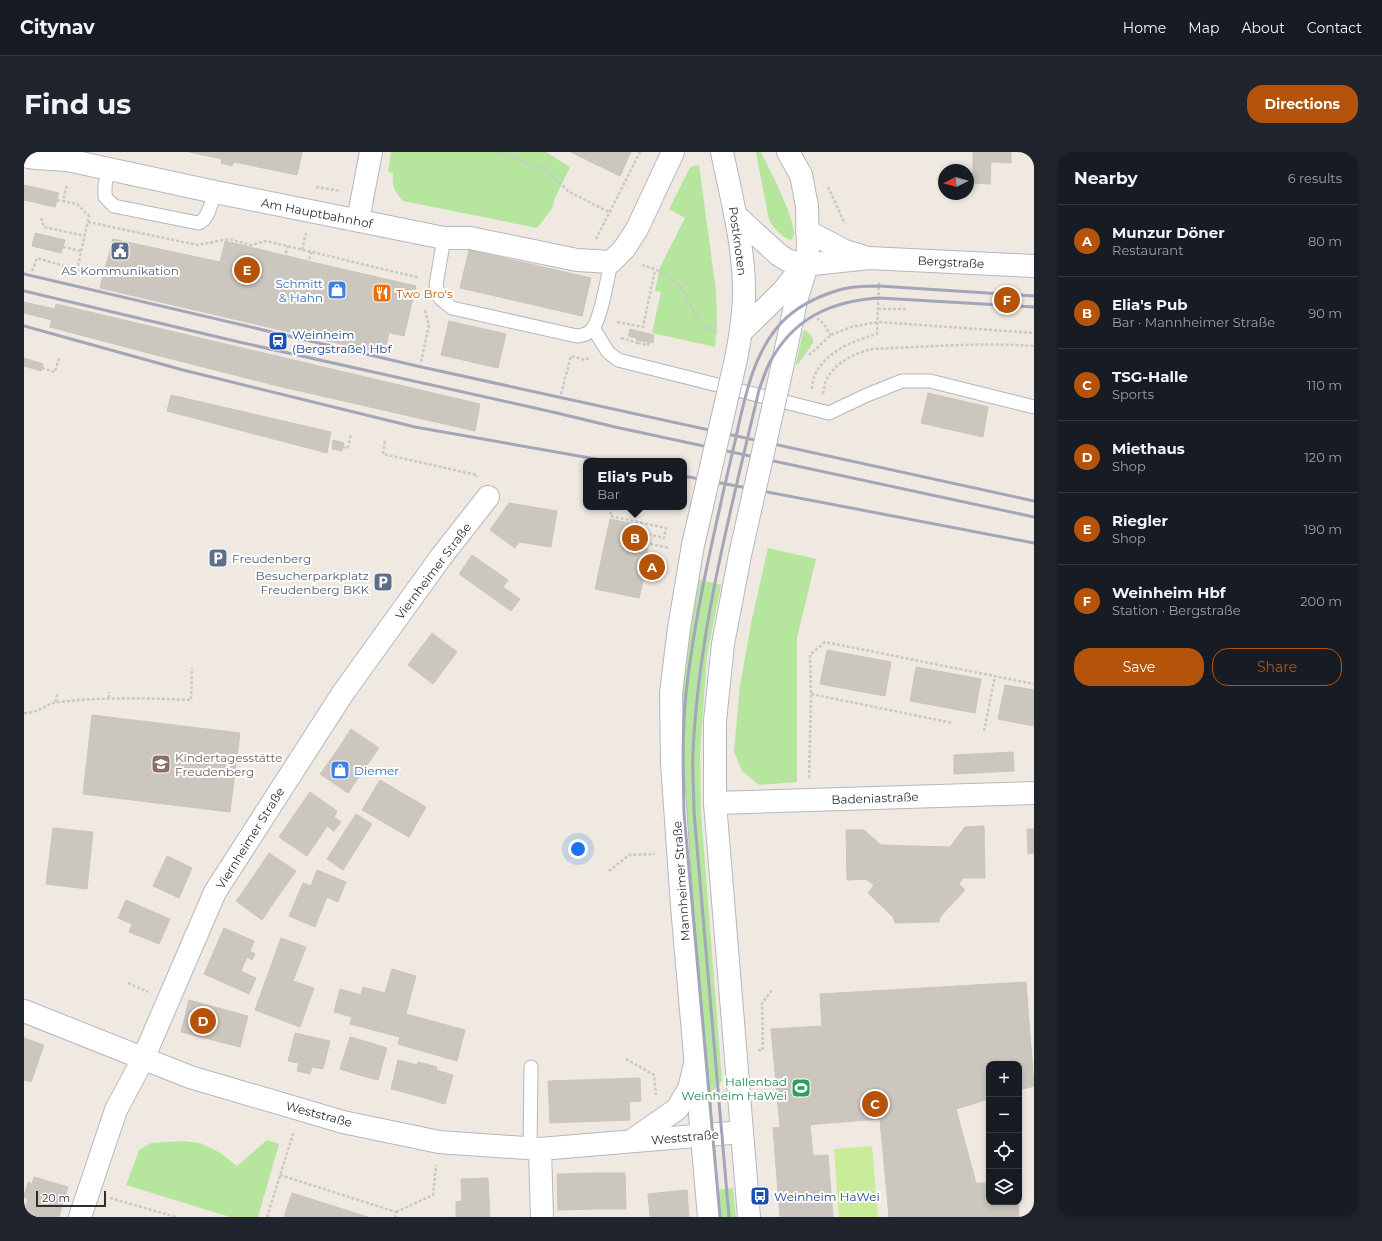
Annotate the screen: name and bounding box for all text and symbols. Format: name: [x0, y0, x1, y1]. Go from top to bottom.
text: Citynav: [20, 16, 95, 39]
text: Home: [1123, 19, 1166, 37]
text: Map: [1188, 19, 1219, 37]
text: About: [1241, 19, 1285, 37]
text: Contact: [1307, 19, 1362, 37]
button: Directions: [1247, 85, 1358, 123]
text: Find us: [24, 87, 131, 121]
north arrow: [938, 164, 974, 200]
text: Nearby: [1074, 168, 1138, 188]
text: 6 results: [1288, 170, 1342, 186]
street label: Am Hauptbahnhof: [260, 195, 375, 231]
street label: Postknoten: [726, 206, 750, 276]
text: Munzur Döner: [1112, 223, 1225, 242]
text: A: [1082, 233, 1092, 249]
text: 80 m: [1308, 233, 1342, 249]
public building icon: AS Kommunikation: [109, 240, 131, 262]
text: Restaurant: [1112, 242, 1183, 258]
street label: Bergstraße: [917, 253, 985, 271]
pin: E: [234, 255, 260, 285]
place label: AS Kommunikation: [61, 263, 179, 278]
place label: Schmitt & Hahn: [275, 276, 323, 305]
shop icon: Schmitt & Hahn: [326, 279, 348, 301]
restaurant icon: Two Bro's: [371, 282, 393, 304]
pin: F: [994, 285, 1020, 315]
place label: Two Bro's: [396, 286, 453, 301]
text: Elia's Pub: [1112, 295, 1188, 314]
text: B: [1082, 305, 1092, 321]
text: 90 m: [1308, 305, 1342, 321]
text: Bar · Mannheimer Straße: [1112, 314, 1275, 330]
place label: Weinheim (Bergstraße) Hbf: [292, 327, 393, 356]
station icon: Weinheim (Bergstraße) Hbf: [267, 330, 289, 352]
text: TSG-Halle: [1112, 367, 1188, 386]
text: C: [1082, 377, 1092, 393]
text: 110 m: [1307, 377, 1342, 393]
text: Sports: [1112, 386, 1154, 402]
text: Miethaus: [1112, 439, 1185, 458]
text: D: [1082, 449, 1092, 465]
text: 120 m: [1304, 449, 1342, 465]
popup: [583, 458, 687, 510]
text: Shop: [1112, 458, 1146, 474]
text: Elia's Pub: [597, 467, 673, 486]
text: Bar: [597, 486, 620, 502]
text: Riegler: [1112, 511, 1168, 530]
street label: Viernheimer Straße: [392, 520, 474, 622]
text: E: [1083, 521, 1091, 537]
text: 190 m: [1304, 521, 1342, 537]
pin: B: [622, 523, 648, 553]
text: Shop: [1112, 530, 1146, 546]
parking icon: Freudenberg: [207, 547, 229, 569]
place label: Freudenberg: [232, 551, 311, 566]
pin: A: [639, 552, 665, 582]
place label: Besucherparkplatz Freudenberg BKK: [256, 568, 369, 597]
parking icon: Besucherparkplatz Freudenberg BKK: [372, 571, 394, 593]
text: Weinheim Hbf: [1112, 583, 1226, 602]
text: F: [1083, 593, 1091, 609]
text: 200 m: [1300, 593, 1342, 609]
text: Station · Bergstraße: [1112, 602, 1241, 618]
button: Save: [1074, 648, 1204, 686]
button: Share: [1212, 648, 1342, 686]
place label: Kindertagesstätte Freudenberg: [175, 750, 282, 779]
school or university icon: Kindertagesstätte Freudenberg: [150, 753, 172, 775]
shop icon: Diemer: [329, 759, 351, 781]
place label: Diemer: [354, 763, 399, 778]
street label: Viernheimer Straße: [213, 784, 287, 892]
street label: Badeniastraße: [831, 789, 919, 807]
street label: Mannheimer Straße: [669, 821, 693, 941]
your location: [568, 839, 588, 859]
pin: D: [190, 1006, 216, 1036]
map controls: [986, 1061, 1022, 1205]
button: +: [986, 1061, 1022, 1097]
place label: Hallenbad Weinheim HaWei: [681, 1074, 787, 1103]
sports icon: Hallenbad Weinheim HaWei: [790, 1077, 812, 1099]
pin: C: [862, 1089, 888, 1119]
button: −: [986, 1097, 1022, 1133]
street label: Weststraße: [284, 1098, 354, 1130]
street label: Weststraße: [650, 1127, 720, 1147]
button: locate: [986, 1133, 1022, 1169]
button: layers: [986, 1169, 1022, 1205]
bus stop icon: Weinheim HaWei: [749, 1185, 771, 1207]
scale bar: [36, 1189, 106, 1208]
place label: Weinheim HaWei: [774, 1189, 880, 1204]
text: 20 m: [42, 1191, 70, 1205]

